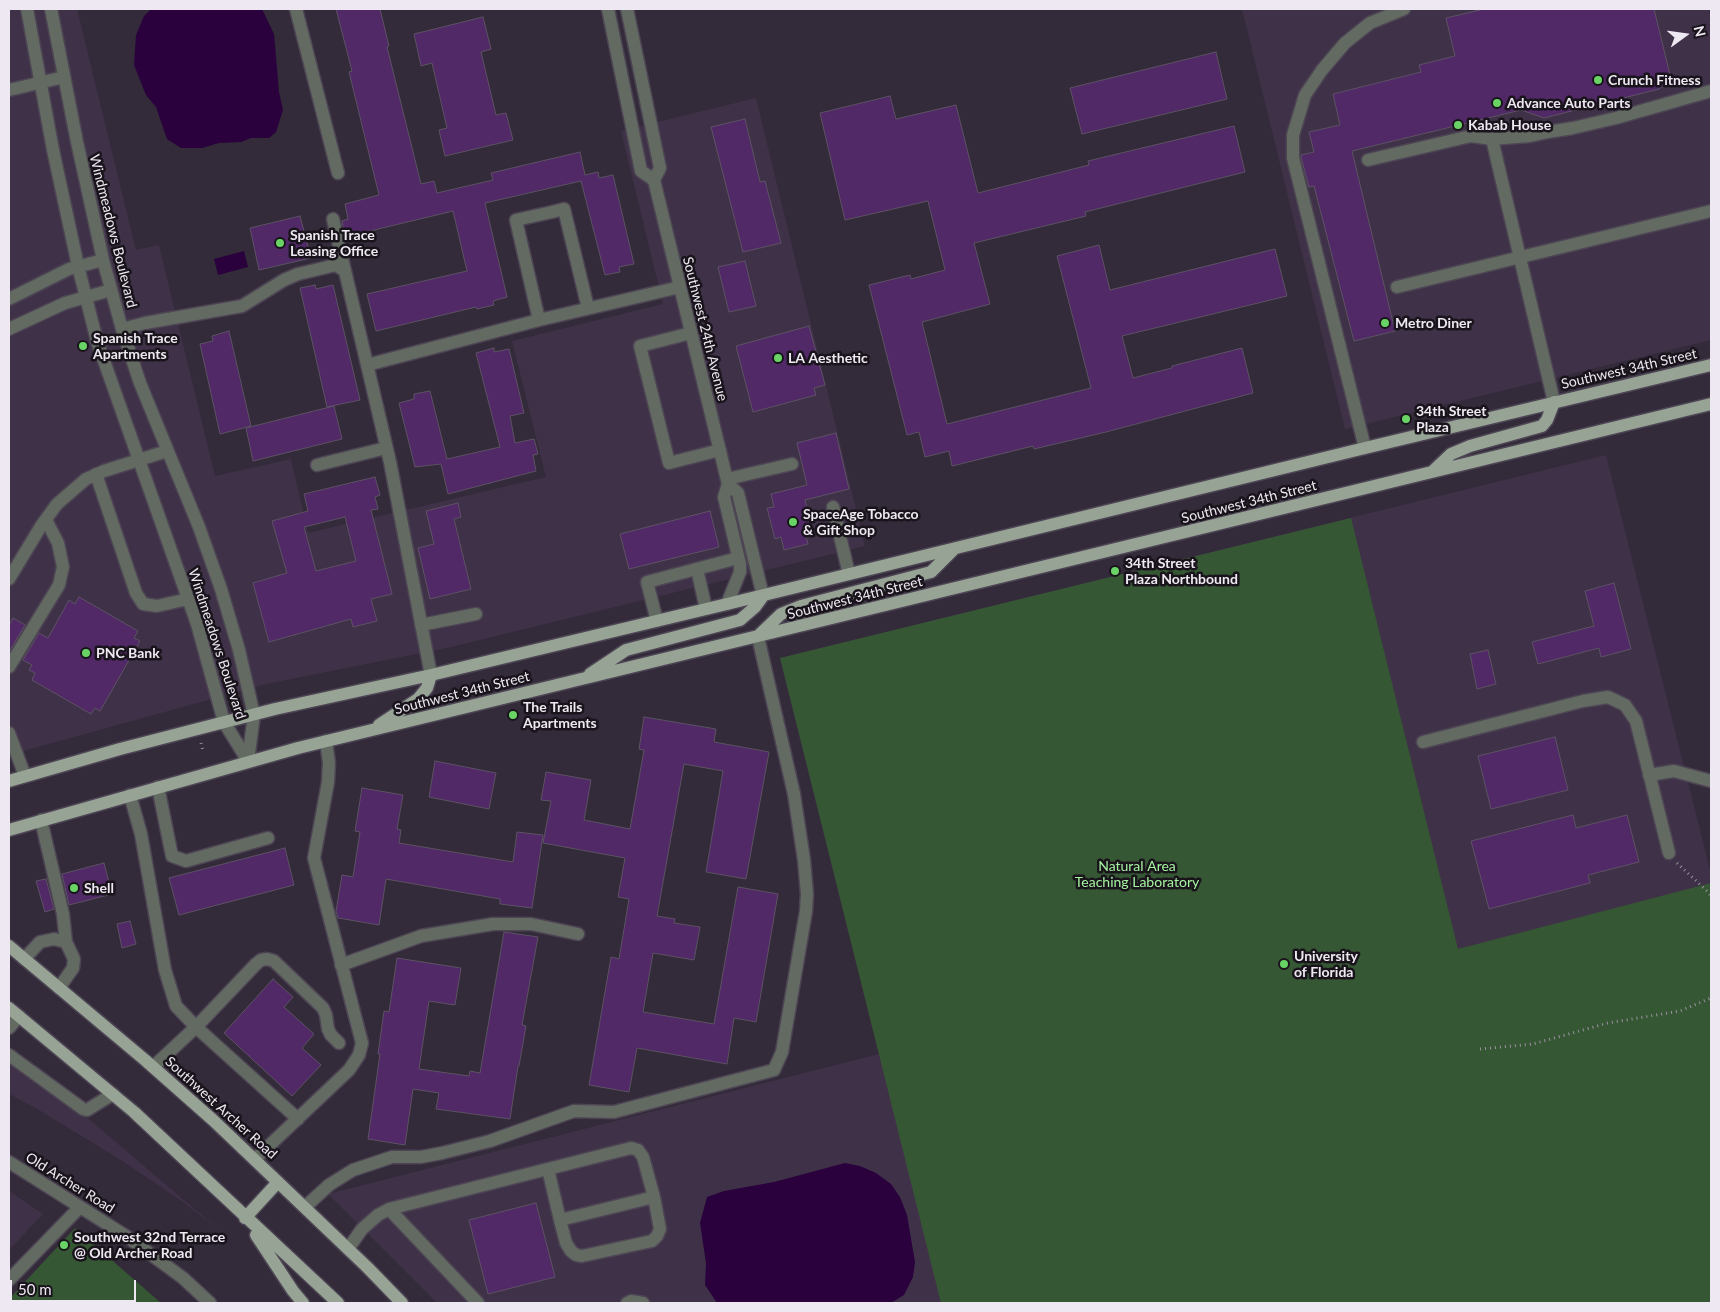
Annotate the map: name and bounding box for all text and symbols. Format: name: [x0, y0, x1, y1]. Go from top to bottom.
north arrow: [1660, 10, 1710, 60]
text: N: [1690, 24, 1710, 39]
place label: Crunch Fitness: [1608, 72, 1701, 88]
marker: Crunch Fitness: [1592, 74, 1604, 86]
place label: Advance Auto Parts: [1507, 95, 1630, 111]
marker: Advance Auto Parts: [1491, 97, 1503, 109]
place label: Kabab House: [1468, 117, 1551, 133]
marker: Kabab House: [1452, 119, 1464, 131]
street label: Windmeadows Boulevard: [86, 153, 140, 309]
place label: Spanish Trace Leasing Office: [290, 227, 378, 260]
marker: Spanish Trace Leasing Office: [274, 237, 286, 249]
street label: Southwest 24th Avenue: [679, 255, 731, 403]
place label: Metro Diner: [1395, 315, 1472, 331]
marker: Metro Diner: [1379, 317, 1391, 329]
place label: Spanish Trace Apartments: [93, 330, 178, 362]
marker: Spanish Trace Apartments: [77, 340, 89, 352]
street label: Southwest 34th Street: [1560, 345, 1698, 393]
place label: LA Aesthetic: [788, 350, 868, 366]
marker: LA Aesthetic: [772, 352, 784, 364]
place label: 34th Street Plaza: [1416, 403, 1486, 436]
marker: 34th Street Plaza: [1400, 413, 1412, 425]
street label: Southwest 34th Street: [1180, 477, 1318, 527]
place label: SpaceAge Tobacco & Gift Shop: [803, 506, 919, 538]
marker: SpaceAge Tobacco & Gift Shop: [787, 516, 799, 528]
place label: 34th Street Plaza Northbound: [1125, 555, 1238, 588]
marker: 34th Street Plaza Northbound: [1109, 565, 1121, 577]
street label: Windmeadows Boulevard: [185, 567, 249, 721]
street label: Southwest 34th Street: [786, 573, 924, 623]
place label: PNC Bank: [96, 645, 160, 661]
marker: PNC Bank: [80, 647, 92, 659]
street label: Southwest 34th Street: [393, 668, 531, 718]
place label: The Trails Apartments: [523, 699, 597, 732]
marker: The Trails Apartments: [507, 709, 519, 721]
park label: Natural Area Teaching Laboratory: [1075, 858, 1199, 890]
place label: Shell: [84, 880, 114, 896]
marker: Shell: [68, 882, 80, 894]
place label: University of Florida: [1294, 948, 1358, 980]
marker: University of Florida: [1278, 958, 1290, 970]
street label: Southwest Archer Road: [162, 1053, 280, 1163]
street label: Old Archer Road: [22, 1149, 118, 1217]
place label: Southwest 32nd Terrace @ Old Archer Road: [74, 1229, 225, 1262]
marker: Southwest 32nd Terrace @ Old Archer Road: [58, 1239, 70, 1251]
scale bar: [12, 1270, 139, 1302]
text: 50 m: [18, 1280, 52, 1298]

